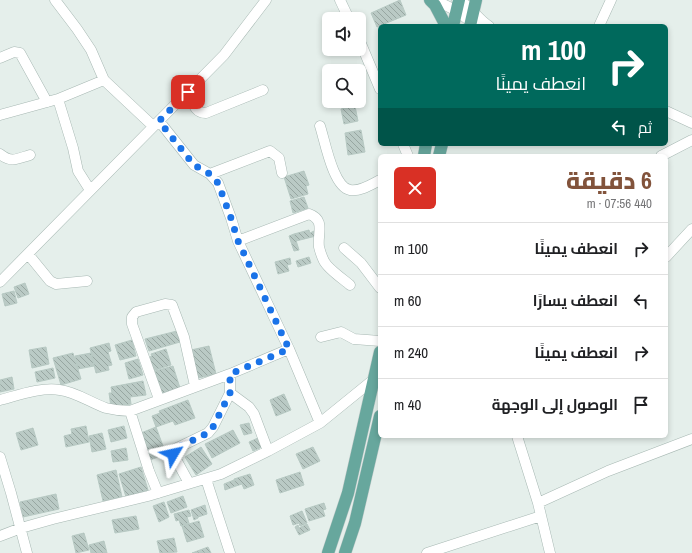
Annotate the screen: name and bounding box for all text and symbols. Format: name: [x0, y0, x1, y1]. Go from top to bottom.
map controls: [322, 12, 366, 108]
button: sound: [322, 12, 366, 56]
text: 100 m: [521, 31, 586, 69]
icon: right: [600, 40, 652, 92]
button: search: [322, 64, 366, 108]
text: انعطف يمينًا: [495, 71, 586, 96]
pin: [171, 75, 205, 109]
icon: arrive: [177, 81, 199, 103]
icon: left: [608, 116, 630, 138]
text: ثم: [638, 117, 652, 138]
text: 6 دقيقة: [566, 164, 652, 196]
button: close: [394, 167, 436, 209]
text: 440 m · 07:56: [587, 195, 652, 212]
text: 100 m: [394, 238, 428, 259]
text: انعطف يمينًا: [535, 238, 618, 259]
icon: right: [630, 238, 652, 260]
text: 60 m: [394, 290, 421, 311]
text: انعطف يسارًا: [533, 290, 618, 311]
icon: left: [630, 290, 652, 312]
text: 240 m: [394, 342, 428, 363]
text: انعطف يمينًا: [535, 342, 618, 363]
icon: right: [630, 342, 652, 364]
text: 40 m: [394, 394, 421, 415]
text: الوصول إلى الوجهة: [492, 394, 618, 415]
icon: arrive: [630, 394, 652, 416]
position arrow: [152, 433, 194, 475]

